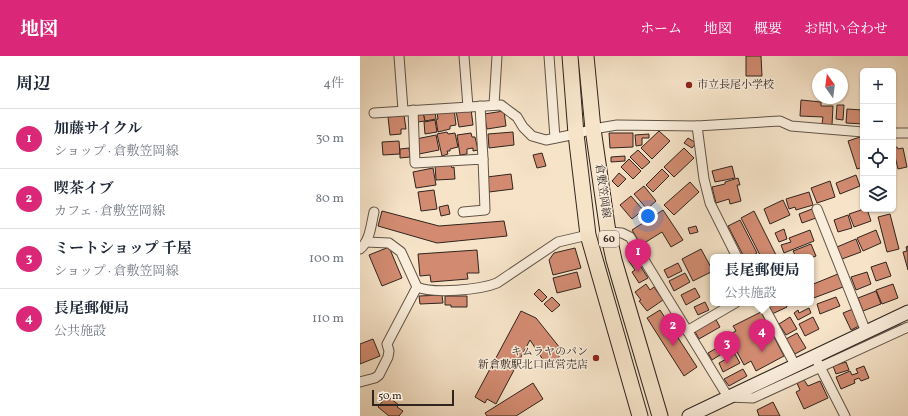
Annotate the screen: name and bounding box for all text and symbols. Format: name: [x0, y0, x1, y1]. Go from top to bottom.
text: 地図: [20, 17, 58, 43]
text: ホーム: [640, 20, 682, 39]
text: 地図: [704, 20, 732, 39]
text: 概要: [754, 20, 782, 39]
text: お問い合わせ: [804, 20, 888, 39]
north arrow: [812, 68, 848, 104]
map controls: [860, 68, 896, 212]
button: +: [860, 68, 896, 104]
text: 周辺: [16, 73, 50, 96]
text: 4件: [323, 75, 344, 93]
place label: 市立長尾小学校: [697, 78, 774, 93]
marker: 市立長尾小学校: [684, 80, 694, 90]
button: −: [860, 104, 896, 140]
text: 加藤サイクル: [54, 119, 142, 140]
text: 1: [26, 130, 32, 148]
text: 30 m: [316, 130, 344, 148]
button: locate: [860, 140, 896, 176]
text: ショップ · 倉敷笠岡線: [54, 143, 179, 161]
street label: 倉敷笠岡線: [591, 163, 613, 219]
button: layers: [860, 176, 896, 212]
text: 喫茶イブ: [54, 179, 114, 200]
text: 2: [26, 190, 32, 208]
text: 80 m: [315, 190, 344, 208]
text: カフェ · 倉敷笠岡線: [54, 203, 165, 221]
your location: [638, 206, 658, 226]
road number: 60: [599, 231, 619, 247]
text: ミートショップ 千屋: [54, 239, 192, 260]
pin: 1: [625, 239, 651, 272]
text: 3: [26, 250, 32, 268]
text: 100 m: [309, 250, 344, 268]
popup: [710, 254, 814, 306]
text: 長尾郵便局: [724, 261, 800, 282]
text: ショップ · 倉敷笠岡線: [54, 263, 179, 281]
text: 公共施設: [724, 285, 777, 303]
text: 長尾郵便局: [54, 299, 129, 320]
text: 4: [25, 310, 33, 328]
text: 110 m: [312, 310, 344, 328]
pin: 2: [660, 313, 686, 346]
pin: 4: [749, 319, 775, 352]
text: 公共施設: [54, 323, 106, 341]
pin: 3: [714, 331, 740, 364]
place label: キムラヤのパン 新倉敷駅北口直営売店: [478, 345, 588, 373]
marker: キムラヤのパン 新倉敷駅北口直営売店: [591, 353, 601, 363]
scale bar: [372, 388, 454, 407]
text: 50 m: [378, 389, 402, 404]

